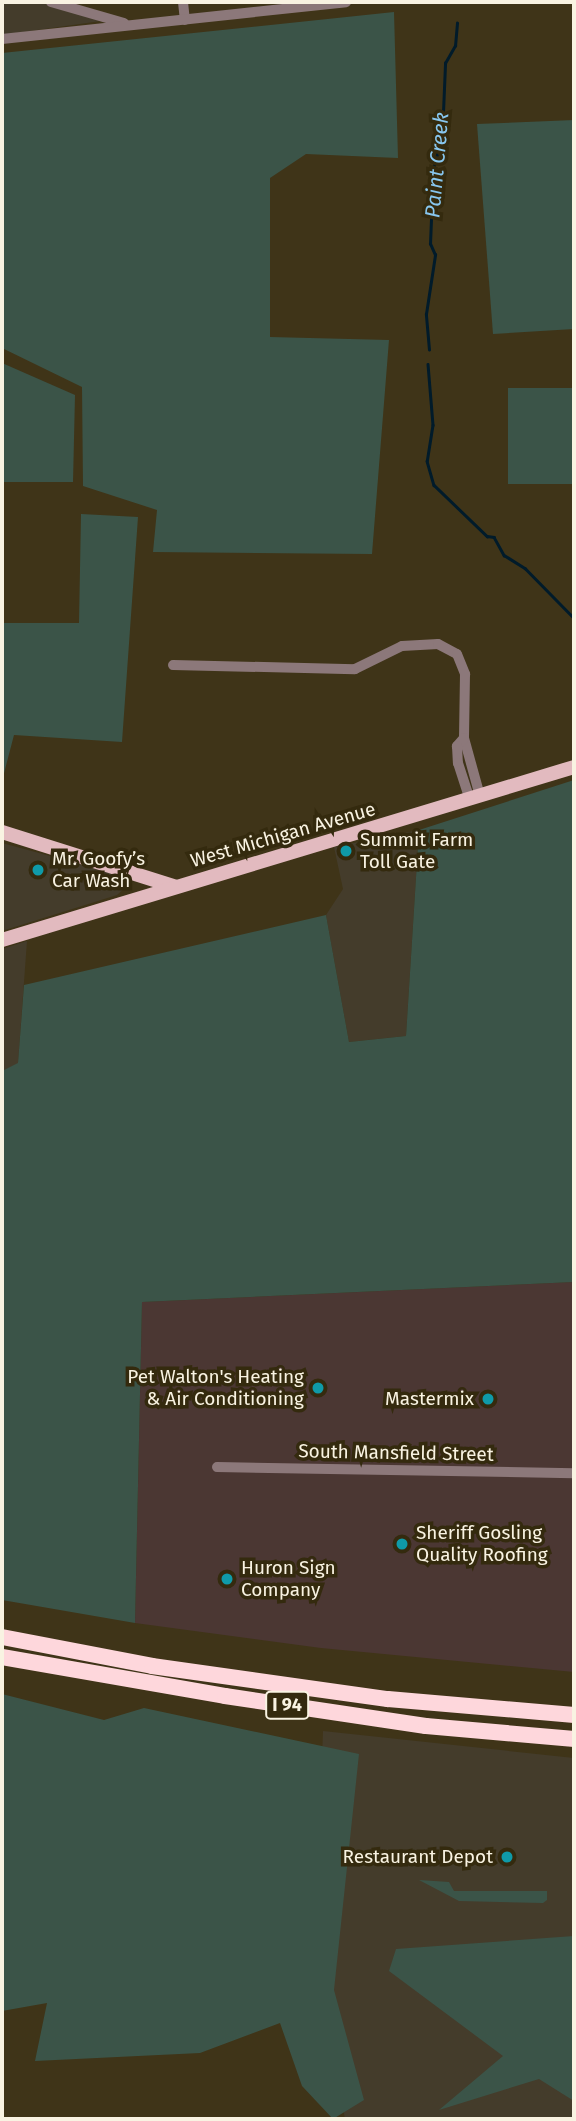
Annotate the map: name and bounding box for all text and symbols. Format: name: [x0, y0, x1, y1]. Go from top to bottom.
water label: Paint Creek: [420, 111, 454, 219]
street label: West Michigan Avenue: [188, 798, 378, 872]
place label: Summit Farm Toll Gate: [360, 829, 473, 873]
marker: Summit Farm Toll Gate: [338, 843, 354, 859]
place label: Mr. Goofy’s Car Wash: [52, 848, 145, 892]
marker: Mr. Goofy’s Car Wash: [30, 862, 46, 878]
place label: Pet Walton's Heating & Air Conditioning: [127, 1366, 304, 1410]
marker: Pet Walton's Heating & Air Conditioning: [310, 1380, 326, 1396]
place label: Mastermix: [385, 1388, 474, 1410]
marker: Mastermix: [480, 1391, 496, 1407]
street label: South Mansfield Street: [298, 1440, 494, 1466]
place label: Sheriff Gosling Quality Roofing: [416, 1522, 548, 1566]
marker: Sheriff Gosling Quality Roofing: [394, 1536, 410, 1552]
place label: Huron Sign Company: [241, 1557, 336, 1601]
marker: Huron Sign Company: [219, 1571, 235, 1587]
road number: I 94: [264, 1690, 310, 1720]
place label: Restaurant Depot: [343, 1846, 493, 1868]
marker: Restaurant Depot: [499, 1849, 515, 1865]

